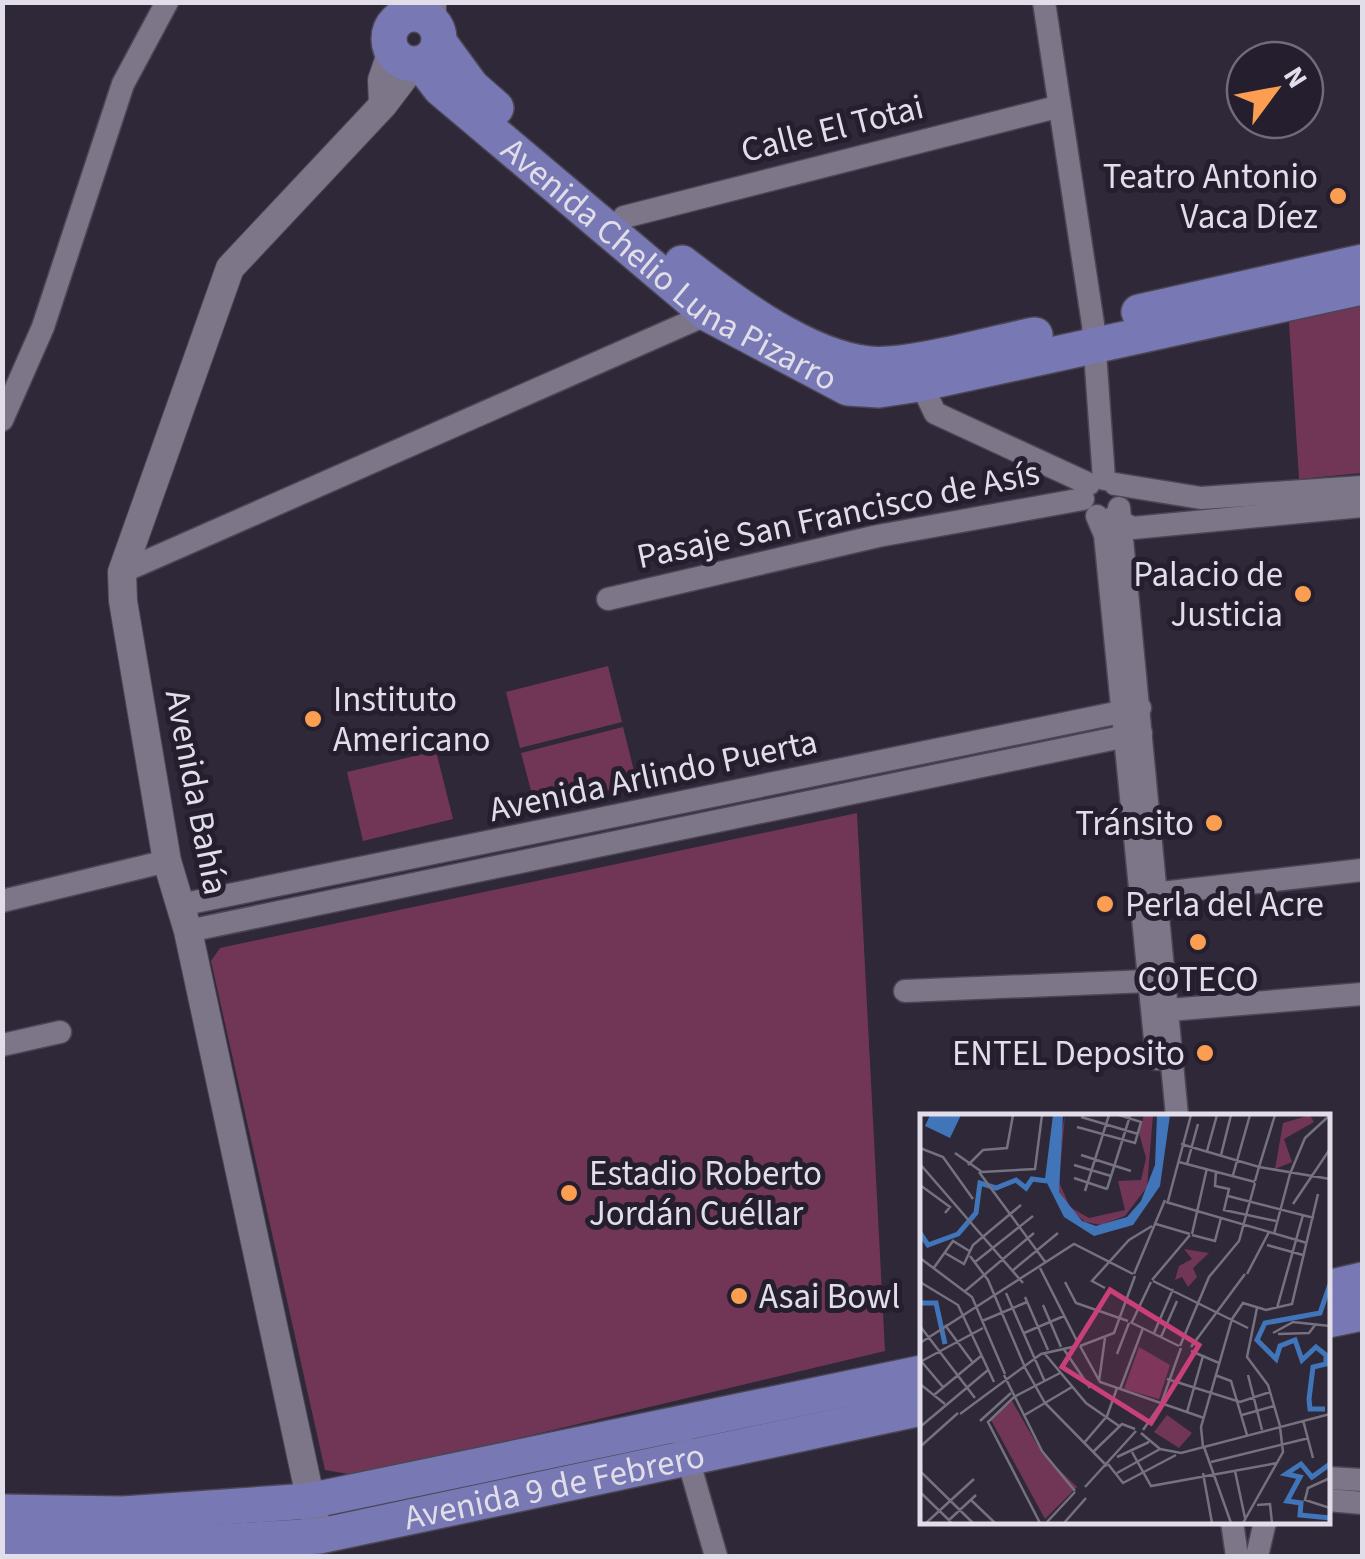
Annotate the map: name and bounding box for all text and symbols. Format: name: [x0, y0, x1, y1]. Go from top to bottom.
north arrow: [1225, 40, 1325, 140]
text: N: [1273, 59, 1317, 96]
street label: Calle El Totai: [736, 82, 929, 176]
street label: Avenida Chelio Luna Pizarro: [490, 126, 846, 404]
place label: Teatro Antonio Vaca Díez: [1103, 152, 1318, 242]
marker: Teatro Antonio Vaca Díez: [1327, 185, 1349, 207]
street label: Pasaje San Francisco de Asís: [632, 448, 1044, 582]
place label: Palacio de Justicia: [1133, 550, 1283, 640]
marker: Palacio de Justicia: [1292, 583, 1314, 605]
place label: Instituto Americano: [333, 675, 491, 765]
street label: Avenida Bahía: [152, 686, 240, 899]
marker: Instituto Americano: [302, 708, 324, 730]
street label: Avenida Arlindo Puerta: [484, 717, 822, 835]
place label: Tránsito: [1075, 799, 1194, 849]
marker: Tránsito: [1203, 812, 1225, 834]
place label: Perla del Acre: [1125, 880, 1324, 930]
marker: Perla del Acre: [1094, 893, 1116, 915]
marker: COTECO: [1187, 931, 1209, 953]
place label: COTECO: [1138, 955, 1258, 1005]
place label: ENTEL Deposito: [952, 1029, 1185, 1079]
marker: ENTEL Deposito: [1194, 1042, 1216, 1064]
inset map: [920, 1114, 1330, 1524]
place label: Estadio Roberto Jordán Cuéllar: [589, 1149, 822, 1239]
marker: Estadio Roberto Jordán Cuéllar: [558, 1182, 580, 1204]
place label: Asai Bowl: [759, 1272, 900, 1322]
marker: Asai Bowl: [728, 1285, 750, 1307]
street label: Avenida 9 de Febrero: [400, 1431, 709, 1543]

